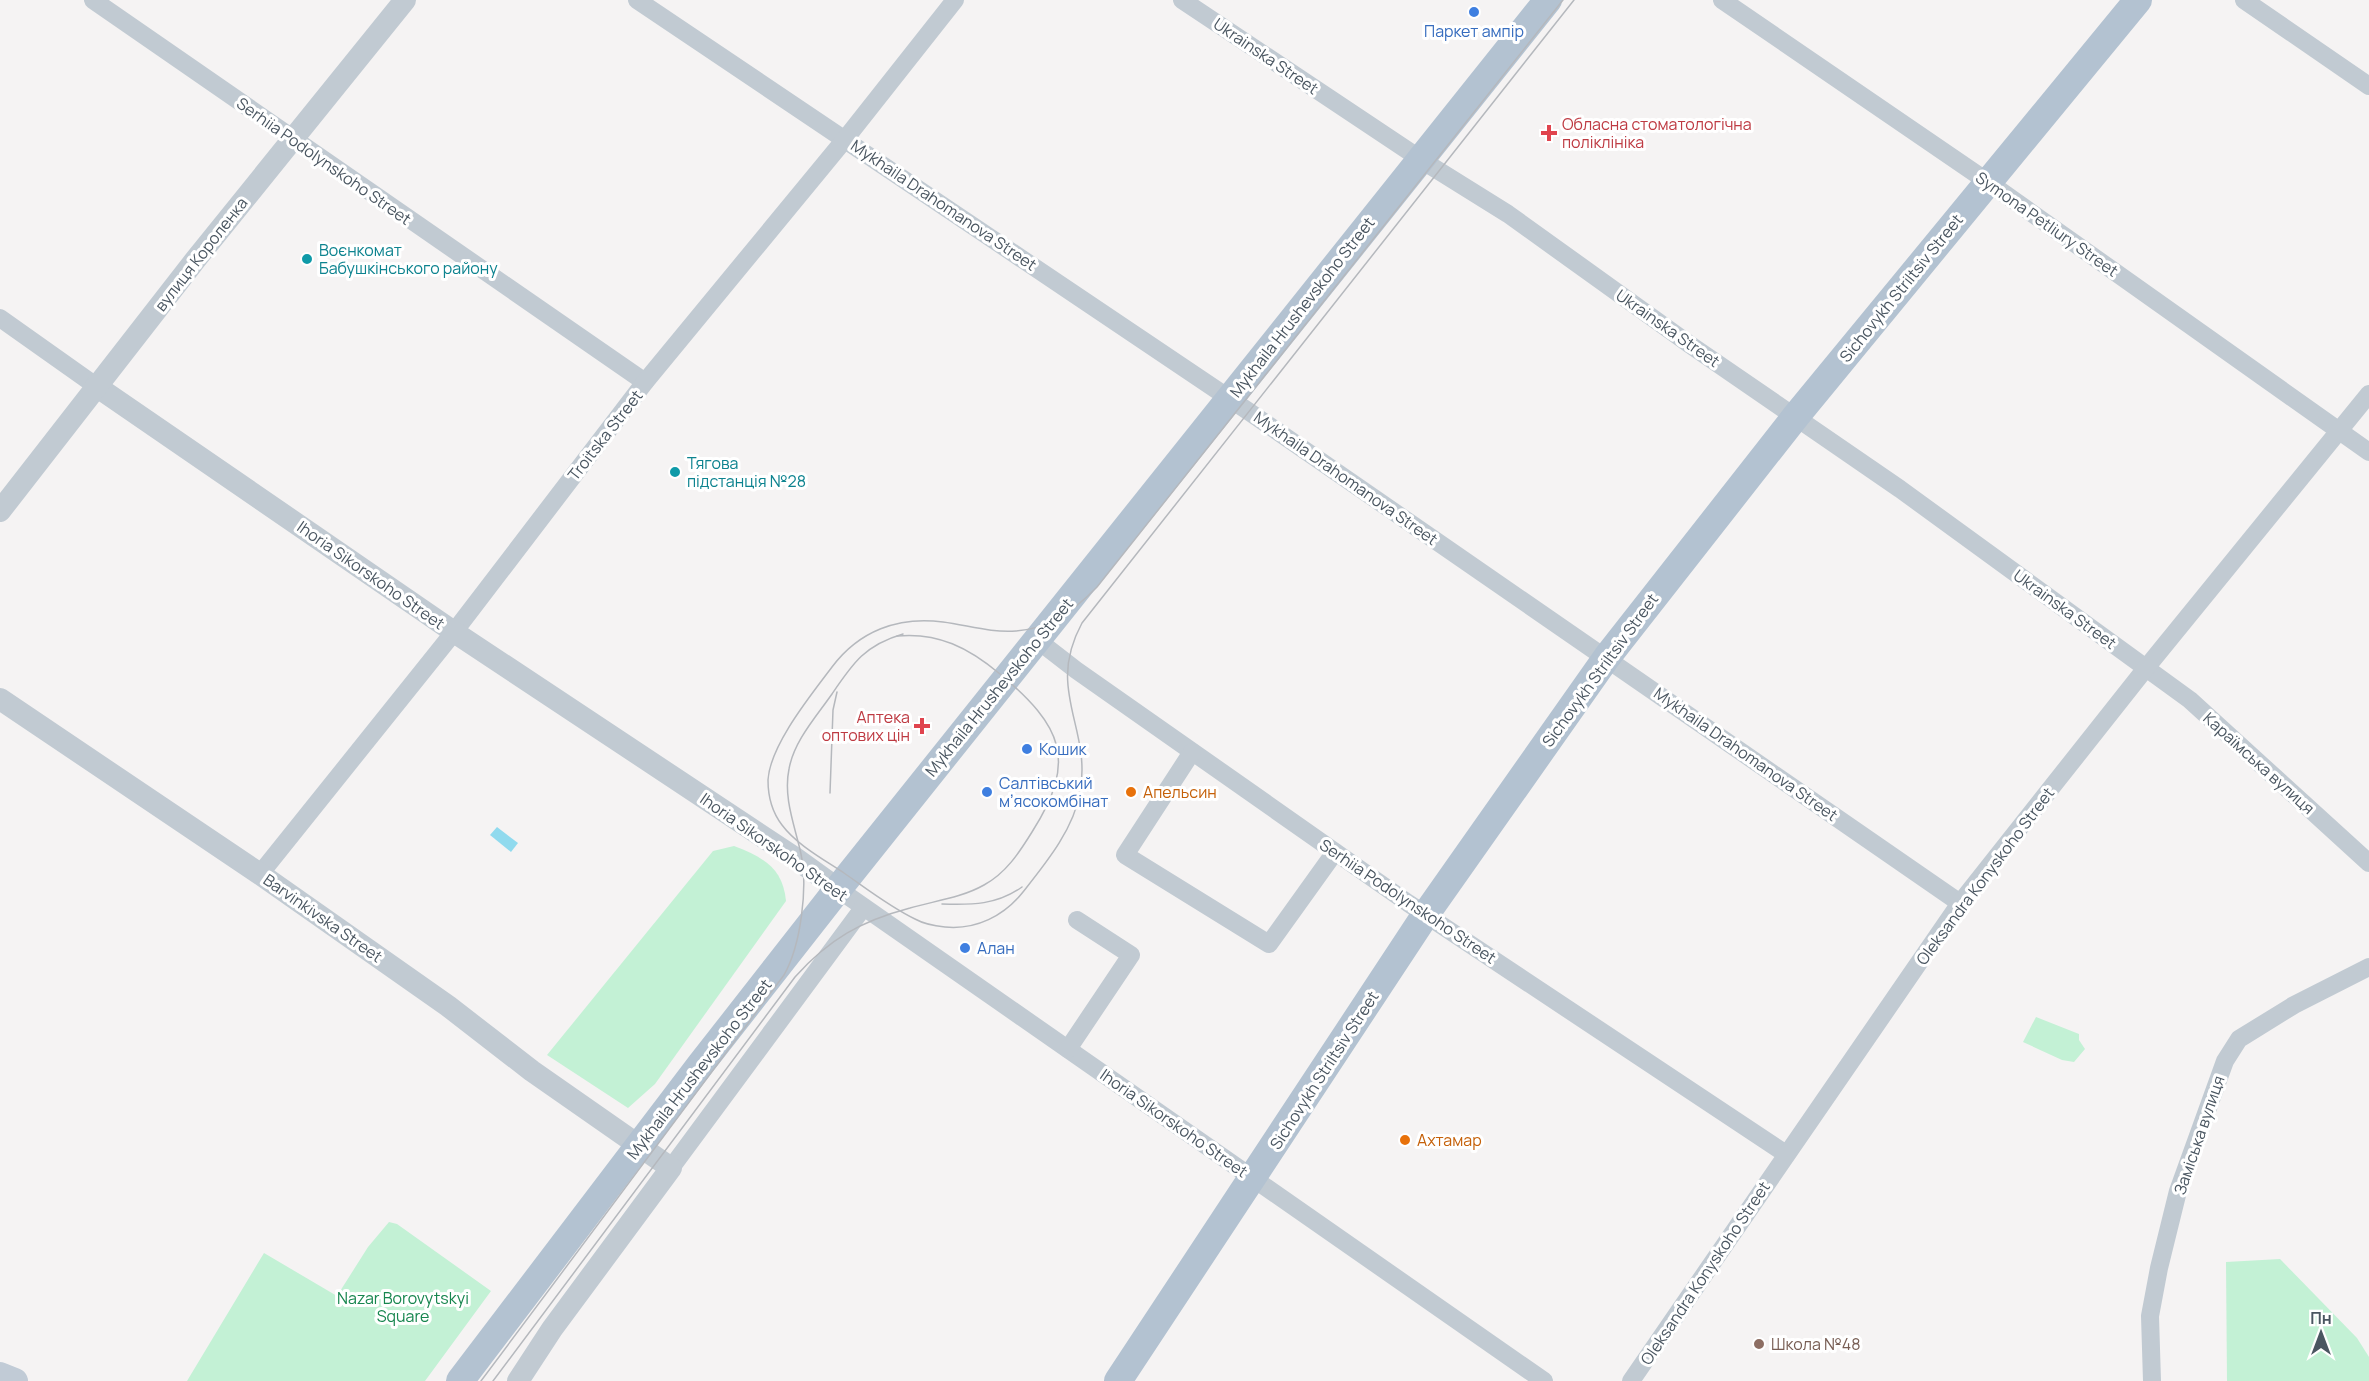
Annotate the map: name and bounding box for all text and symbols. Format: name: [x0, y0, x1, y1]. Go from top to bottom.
marker: Паркет ампір: [1467, 5, 1481, 19]
street label: Ukrainska Street: [1209, 13, 1323, 99]
place label: Паркет ампір: [1424, 20, 1524, 42]
street label: Serhiia Podolynskoho Street: [232, 92, 416, 230]
place label: Обласна стоматологічна поліклініка: [1562, 113, 1752, 153]
marker: Обласна стоматологічна поліклініка: [1540, 124, 1558, 142]
street label: Mykhaila Drahomanova Street: [847, 134, 1041, 276]
street label: Symona Petliury Street: [1971, 166, 2123, 282]
street label: вулиця Короленка: [150, 192, 252, 316]
street label: Sichovykh Striltsiv Street: [1834, 209, 1968, 367]
street label: Mykhaila Hrushevskoho Street: [1225, 212, 1379, 402]
place label: Воєнкомат Бабушкінського району: [319, 239, 498, 279]
marker: Воєнкомат Бабушкінського району: [300, 252, 314, 266]
street label: Ukrainska Street: [1612, 284, 1724, 372]
street label: Troitska Street: [563, 385, 647, 485]
street label: Mykhaila Drahomanova Street: [1250, 406, 1442, 550]
place label: Тягова пiдстанцiя №28: [687, 452, 806, 492]
marker: Тягова пiдстанцiя №28: [668, 465, 682, 479]
street label: Ihoria Sikorskoho Street: [293, 516, 449, 634]
street label: Ukrainska Street: [2009, 564, 2121, 654]
street label: Sichovykh Striltsiv Street: [1537, 589, 1663, 751]
street label: Mykhaila Hrushevskoho Street: [920, 593, 1078, 781]
street label: Mykhaila Drahomanova Street: [1650, 682, 1842, 826]
place label: Аптека оптових цін: [822, 706, 910, 746]
street label: Караїмська вулиця: [2199, 707, 2319, 819]
marker: Аптека оптових цін: [915, 719, 929, 733]
place label: Кошик: [1039, 738, 1088, 760]
marker: Кошик: [1020, 742, 1034, 756]
place label: Салтівський мʼясокомбінат: [999, 772, 1108, 812]
place label: Апельсин: [1143, 781, 1217, 803]
street label: Oleksandra Konyskoho Street: [1911, 783, 2059, 969]
marker: Салтівський мʼясокомбінат: [980, 785, 994, 799]
marker: Апельсин: [1124, 785, 1138, 799]
street label: Ihoria Sikorskoho Street: [696, 788, 852, 906]
street label: Serhiia Podolynskoho Street: [1315, 834, 1501, 968]
street label: Barvinkivska Street: [259, 869, 387, 967]
place label: Алан: [977, 937, 1015, 959]
marker: Алан: [958, 941, 972, 955]
street label: Mykhaila Hrushevskoho Street: [622, 974, 776, 1164]
street label: Sichovykh Striltsiv Street: [1265, 987, 1383, 1153]
street label: Ihoria Sikorskoho Street: [1096, 1064, 1252, 1182]
street label: Заміська вулиця: [2168, 1073, 2230, 1197]
place label: Ахтамар: [1417, 1129, 1482, 1151]
marker: Ахтамар: [1398, 1133, 1412, 1147]
street label: Oleksandra Konyskoho Street: [1635, 1177, 1775, 1369]
park label: Nazar Borovytskyi Square: [337, 1287, 469, 1327]
north arrow: [2291, 1303, 2351, 1363]
text: Пн: [2310, 1307, 2332, 1329]
place label: Школа №48: [1771, 1333, 1860, 1355]
marker: Школа №48: [1752, 1337, 1766, 1351]

